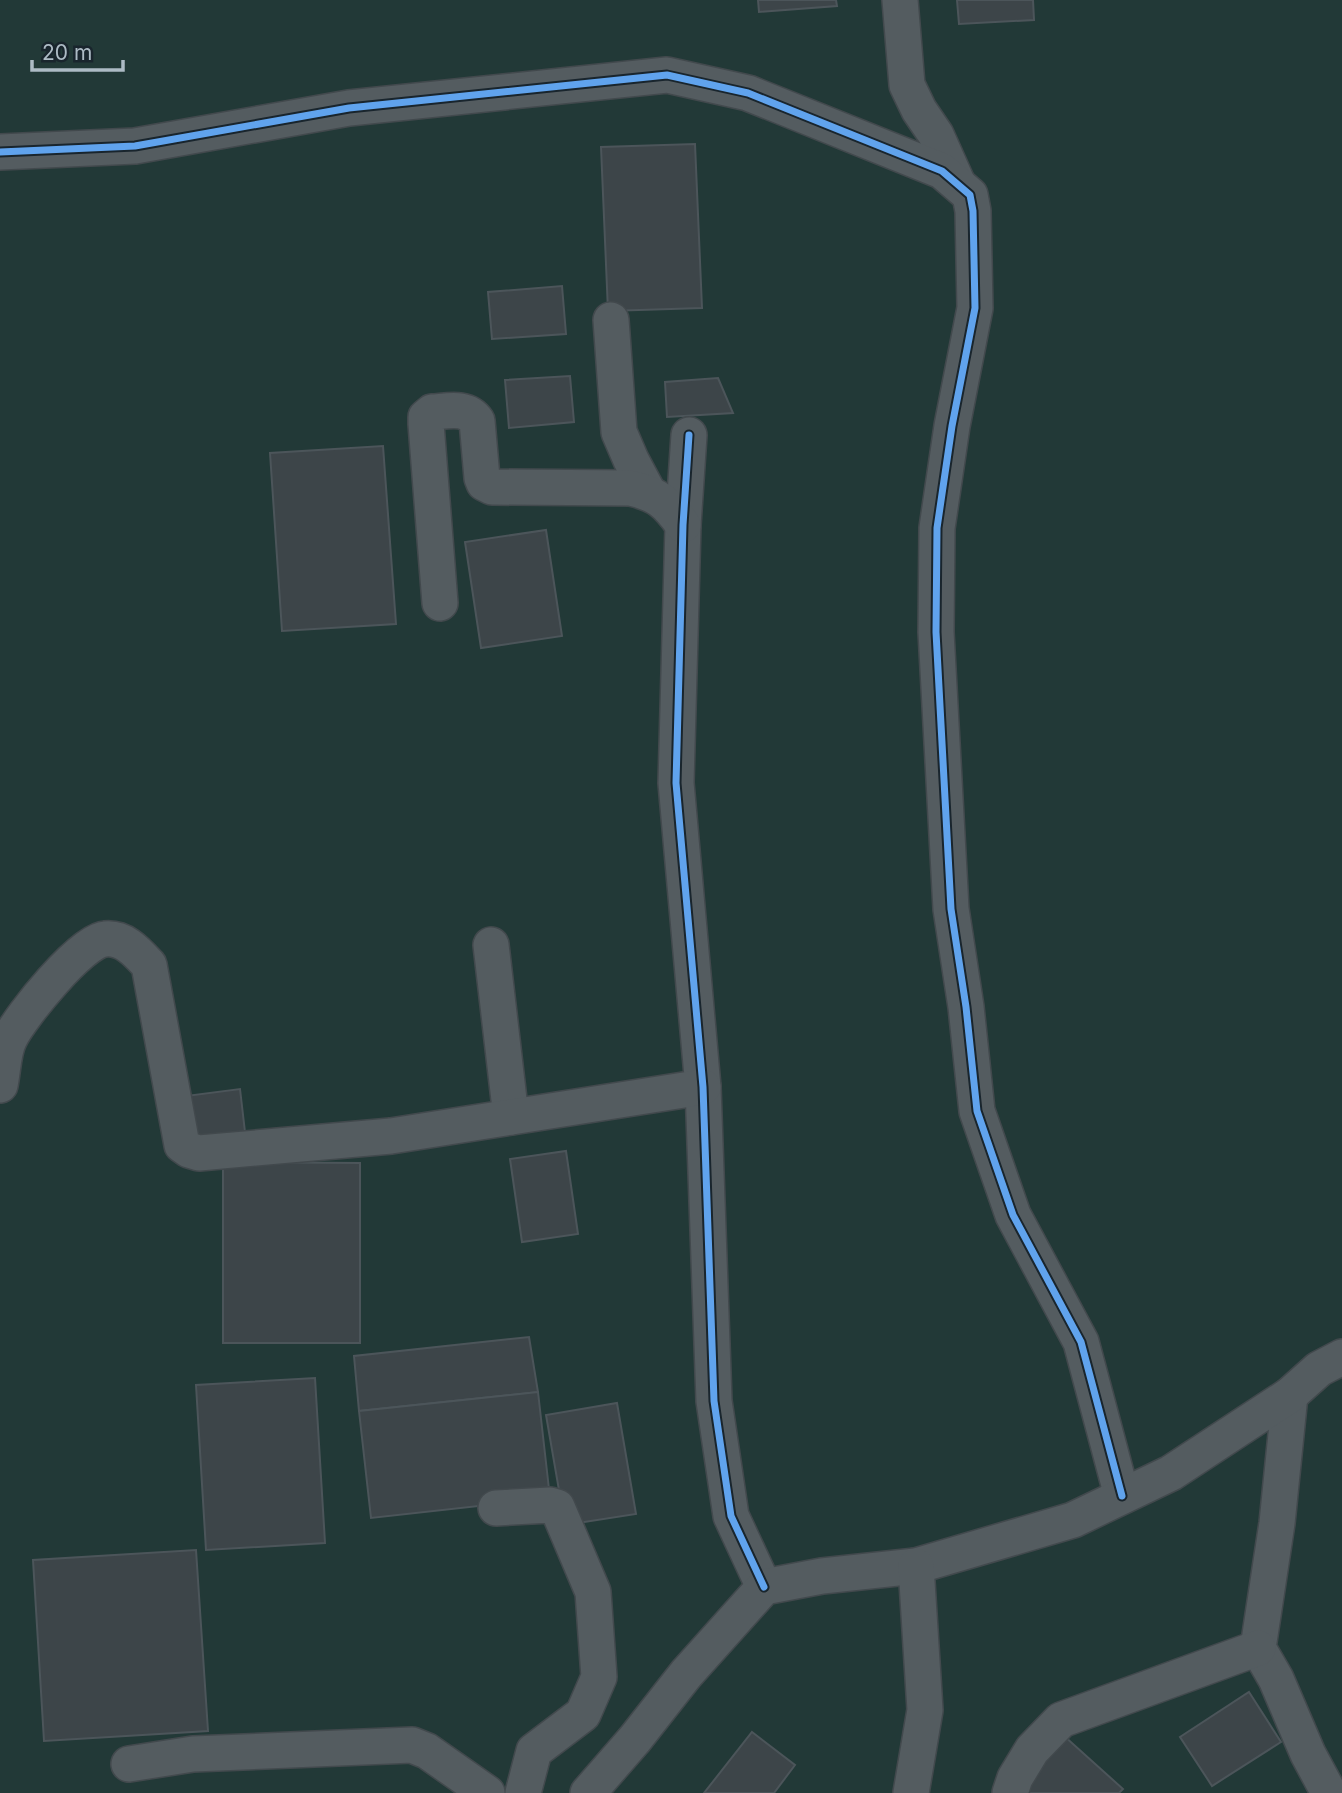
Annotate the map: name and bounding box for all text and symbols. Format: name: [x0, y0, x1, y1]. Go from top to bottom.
scale bar: [32, 28, 122, 72]
text: 20 m: [42, 40, 92, 65]

